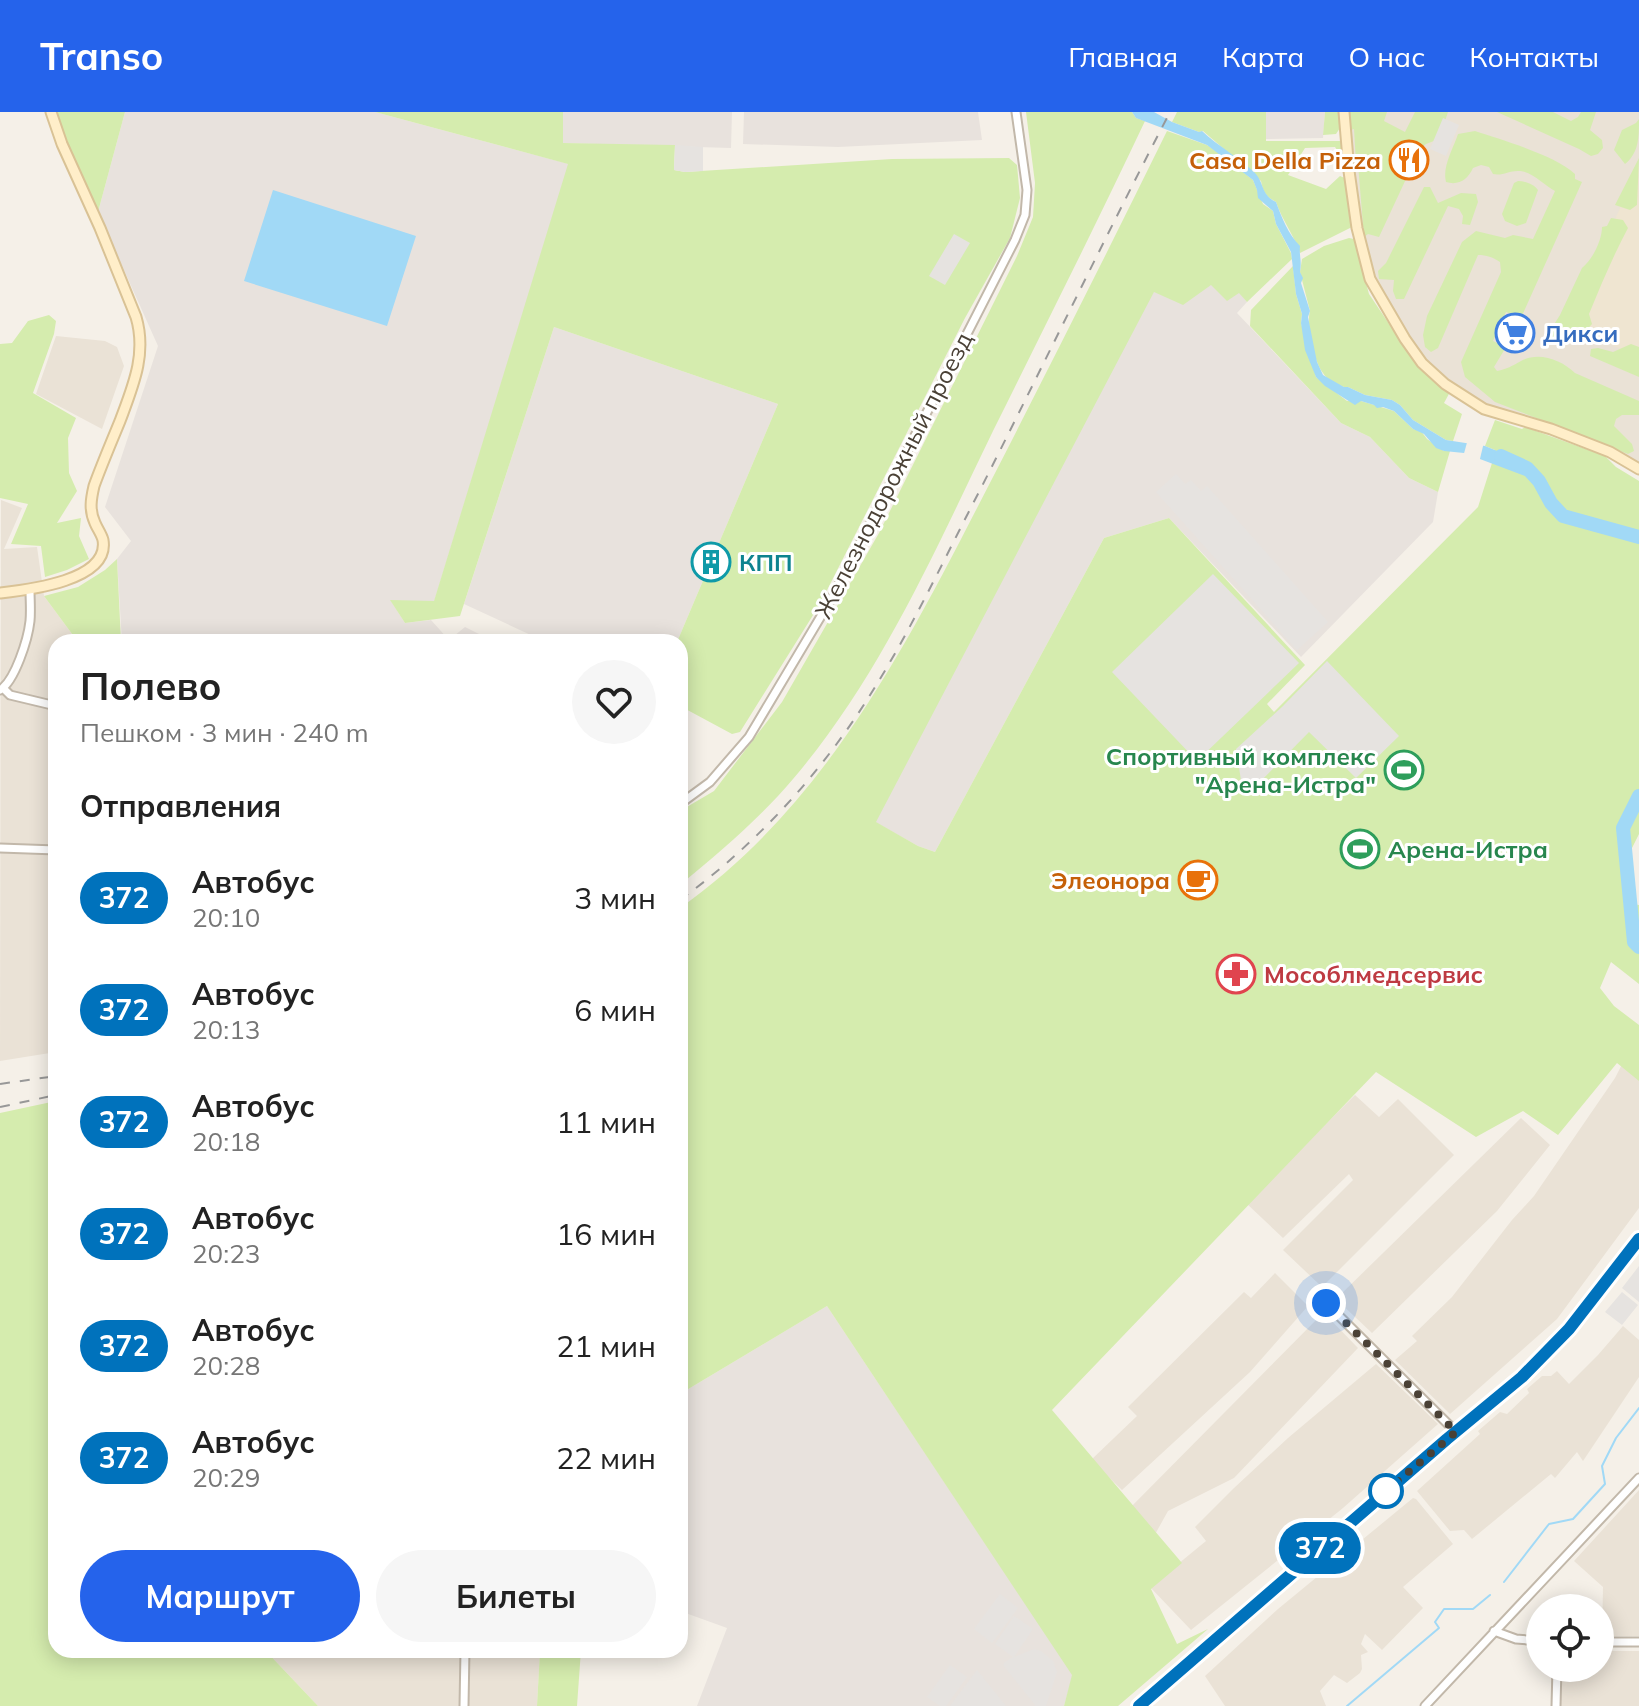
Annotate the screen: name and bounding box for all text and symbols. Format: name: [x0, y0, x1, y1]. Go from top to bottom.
text: Transo: [40, 32, 163, 80]
text: Главная: [1068, 39, 1178, 74]
text: Карта: [1222, 39, 1304, 74]
text: О нас: [1348, 39, 1425, 74]
text: Контакты: [1469, 39, 1599, 74]
restaurant icon: Casa Della Pizza: [1388, 139, 1430, 181]
place label: Casa Della Pizza: [1189, 145, 1381, 175]
supermarket icon: Дикси: [1494, 312, 1536, 354]
place label: Дикси: [1543, 318, 1618, 348]
street label: Железнодорожный проезд: [808, 327, 978, 623]
building icon: КПП: [690, 541, 732, 583]
place label: КПП: [739, 547, 793, 577]
button: heart: [572, 660, 656, 744]
text: Полево: [80, 662, 222, 710]
text: Пешком · 3 мин · 240 m: [80, 716, 369, 749]
place label: Спортивный комплекс "Арена-Истра": [1106, 741, 1376, 799]
sports icon: Спортивный комплекс "Арена-Истра": [1383, 749, 1425, 791]
text: Отправления: [80, 787, 281, 825]
sports icon: Арена-Истра: [1339, 828, 1381, 870]
place label: Арена-Истра: [1388, 834, 1548, 864]
cafe icon: Элеонора: [1177, 859, 1219, 901]
text: Автобус: [192, 863, 315, 901]
place label: Элеонора: [1051, 865, 1170, 895]
text: 3 мин: [574, 879, 656, 917]
text: 372: [99, 880, 149, 915]
text: 20:10: [192, 901, 260, 934]
pharmacy icon: Мособлмедсервис: [1215, 953, 1257, 995]
place label: Мособлмедсервис: [1264, 959, 1483, 989]
text: Автобус: [192, 975, 315, 1013]
text: 6 мин: [574, 991, 656, 1029]
text: 372: [99, 992, 149, 1027]
text: 20:13: [192, 1013, 260, 1046]
text: Автобус: [192, 1087, 315, 1125]
text: 11 мин: [556, 1103, 656, 1141]
text: 372: [99, 1104, 149, 1139]
text: 20:18: [192, 1125, 260, 1158]
text: Автобус: [192, 1199, 315, 1237]
text: 16 мин: [556, 1215, 656, 1253]
text: 372: [99, 1216, 149, 1251]
text: 20:23: [192, 1237, 260, 1270]
your location: [1306, 1283, 1346, 1323]
text: Автобус: [192, 1311, 315, 1349]
text: 21 мин: [556, 1327, 656, 1365]
text: 372: [99, 1328, 149, 1363]
text: 20:28: [192, 1349, 260, 1382]
text: Автобус: [192, 1423, 315, 1461]
text: 22 мин: [556, 1439, 656, 1477]
text: 372: [99, 1440, 149, 1475]
text: 20:29: [192, 1461, 260, 1494]
unlabelled marker: [1369, 1474, 1403, 1508]
line badge: 372: [1274, 1522, 1366, 1574]
text: 372: [1295, 1530, 1345, 1565]
button: Маршрут: [80, 1550, 360, 1642]
button: Билеты: [376, 1550, 656, 1642]
map controls: [1526, 1594, 1614, 1682]
button: locate: [1526, 1594, 1614, 1682]

